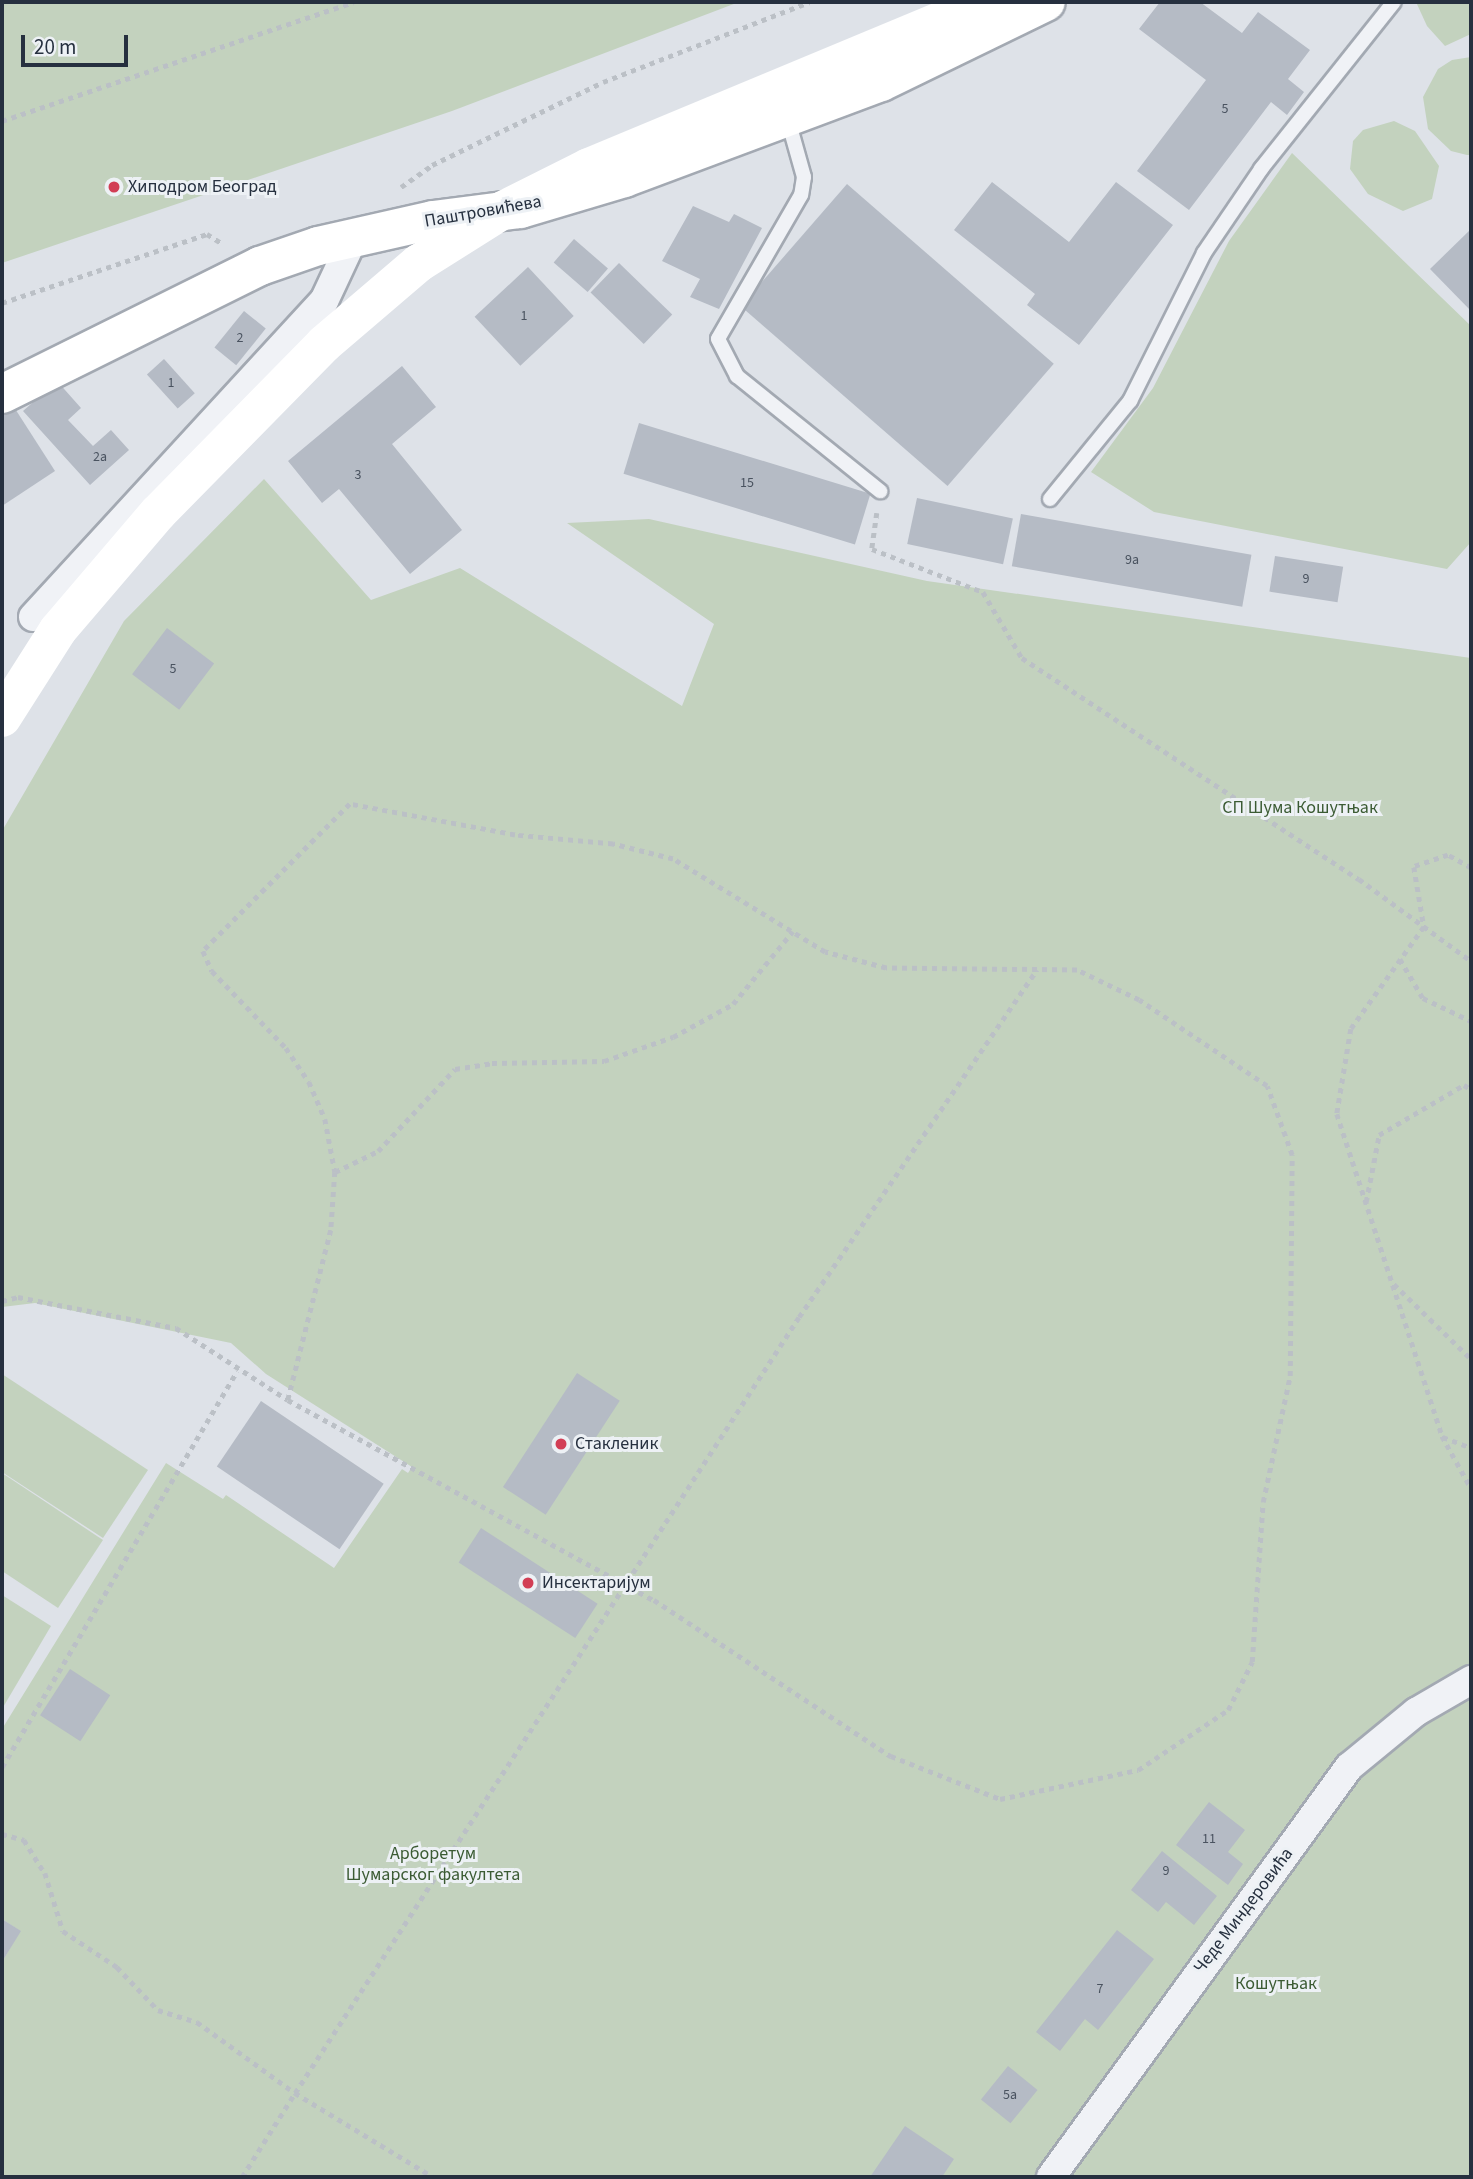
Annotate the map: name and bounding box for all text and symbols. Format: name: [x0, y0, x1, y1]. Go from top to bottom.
scale bar: [24, 21, 131, 65]
text: 20 m: [34, 32, 76, 62]
house number: 5: [1222, 101, 1228, 117]
place label: Хиподром Београд: [128, 176, 277, 198]
marker: Хиподром Београд: [106, 179, 122, 195]
street label: Паштровићева: [423, 191, 543, 233]
house number: 1: [521, 308, 527, 324]
house number: 2: [237, 330, 243, 346]
house number: 1: [168, 375, 174, 391]
house number: 2a: [93, 449, 107, 465]
house number: 3: [355, 467, 361, 483]
house number: 15: [740, 475, 754, 491]
house number: 9a: [1125, 552, 1139, 568]
house number: 9: [1303, 571, 1309, 587]
house number: 5: [170, 661, 176, 677]
park label: СП Шума Кошутњак: [1222, 797, 1378, 819]
place label: Стакленик: [575, 1433, 658, 1455]
marker: Стакленик: [553, 1436, 569, 1452]
place label: Инсектаријум: [542, 1572, 651, 1594]
marker: Инсектаријум: [520, 1575, 536, 1591]
house number: 11: [1202, 1831, 1216, 1847]
park label: Арборетум Шумарског факултета: [346, 1844, 520, 1886]
street label: Чеде Миндеровића: [1190, 1844, 1298, 1978]
house number: 9: [1163, 1863, 1169, 1879]
park label: Кошутњак: [1235, 1973, 1317, 1995]
house number: 7: [1097, 1981, 1103, 1997]
house number: 5a: [1003, 2087, 1017, 2103]

